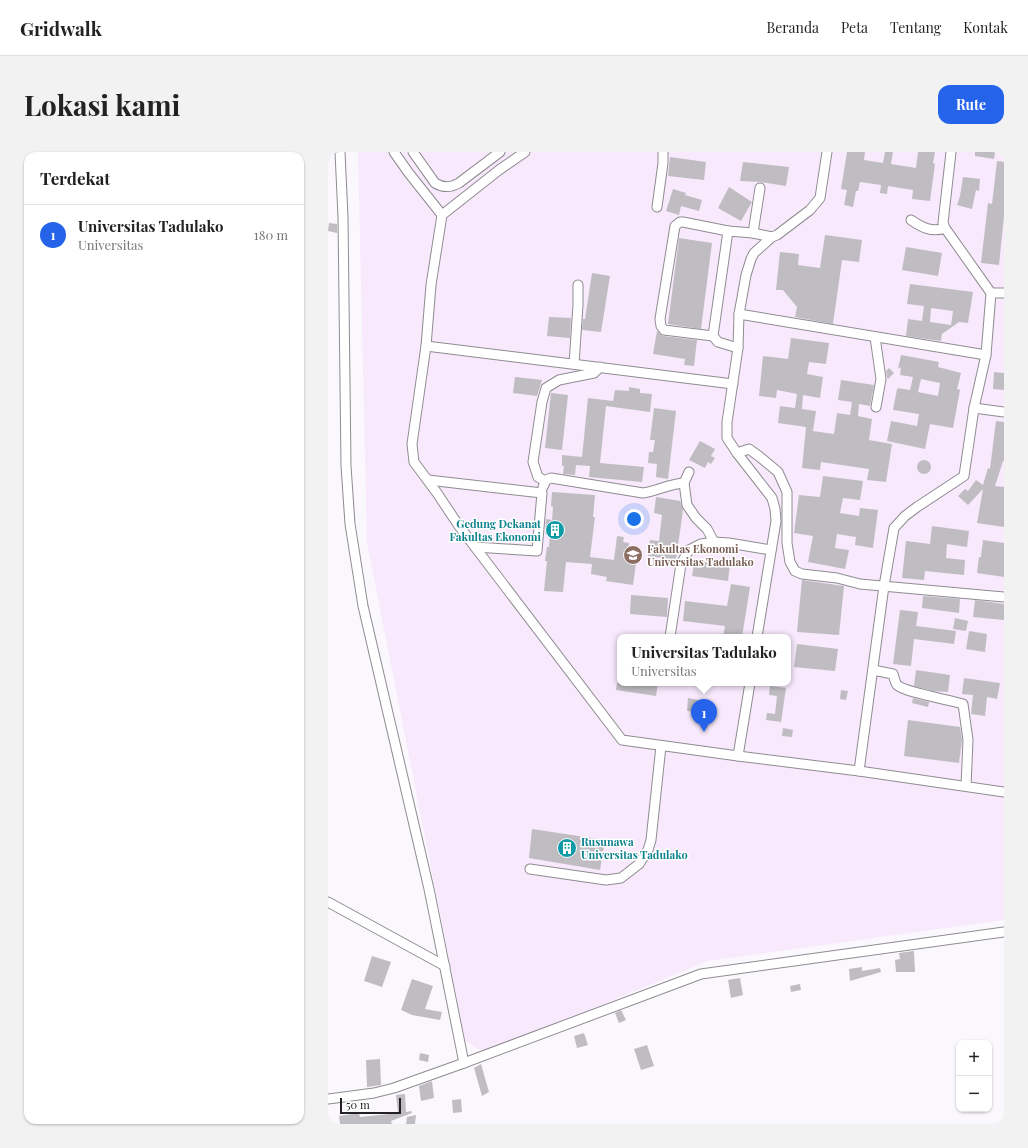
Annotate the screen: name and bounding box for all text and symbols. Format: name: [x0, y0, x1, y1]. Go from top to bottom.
text: Gridwalk: [20, 15, 102, 41]
text: Beranda: [767, 18, 819, 37]
text: Peta: [841, 18, 868, 37]
text: Tentang: [890, 18, 941, 37]
text: Kontak: [963, 18, 1008, 37]
button: Rute: [938, 85, 1004, 124]
text: Lokasi kami: [24, 86, 180, 123]
text: Terdekat: [40, 167, 110, 189]
text: Universitas Tadulako: [78, 216, 223, 236]
text: 1: [51, 226, 55, 243]
text: 180 m: [254, 226, 288, 243]
text: Universitas: [78, 236, 143, 253]
your location: [624, 509, 644, 529]
place label: Gedung Dekanat Fakultas Ekonomi: [449, 516, 542, 544]
building icon: Gedung Dekanat Fakultas Ekonomi: [544, 519, 566, 541]
place label: Fakultas Ekonomi Universitas Tadulako: [647, 541, 754, 569]
school or university icon: Fakultas Ekonomi Universitas Tadulako: [622, 544, 644, 566]
popup: [617, 634, 791, 686]
text: Universitas Tadulako: [631, 642, 777, 662]
text: Universitas: [631, 662, 697, 679]
pin: 1: [691, 699, 717, 732]
place label: Rusunawa Universitas Tadulako: [581, 834, 688, 862]
building icon: Rusunawa Universitas Tadulako: [556, 837, 578, 859]
map controls: [956, 1040, 992, 1112]
button: +: [956, 1040, 992, 1076]
button: −: [956, 1076, 992, 1112]
scale bar: [340, 1096, 401, 1115]
text: 50 m: [346, 1097, 370, 1112]

